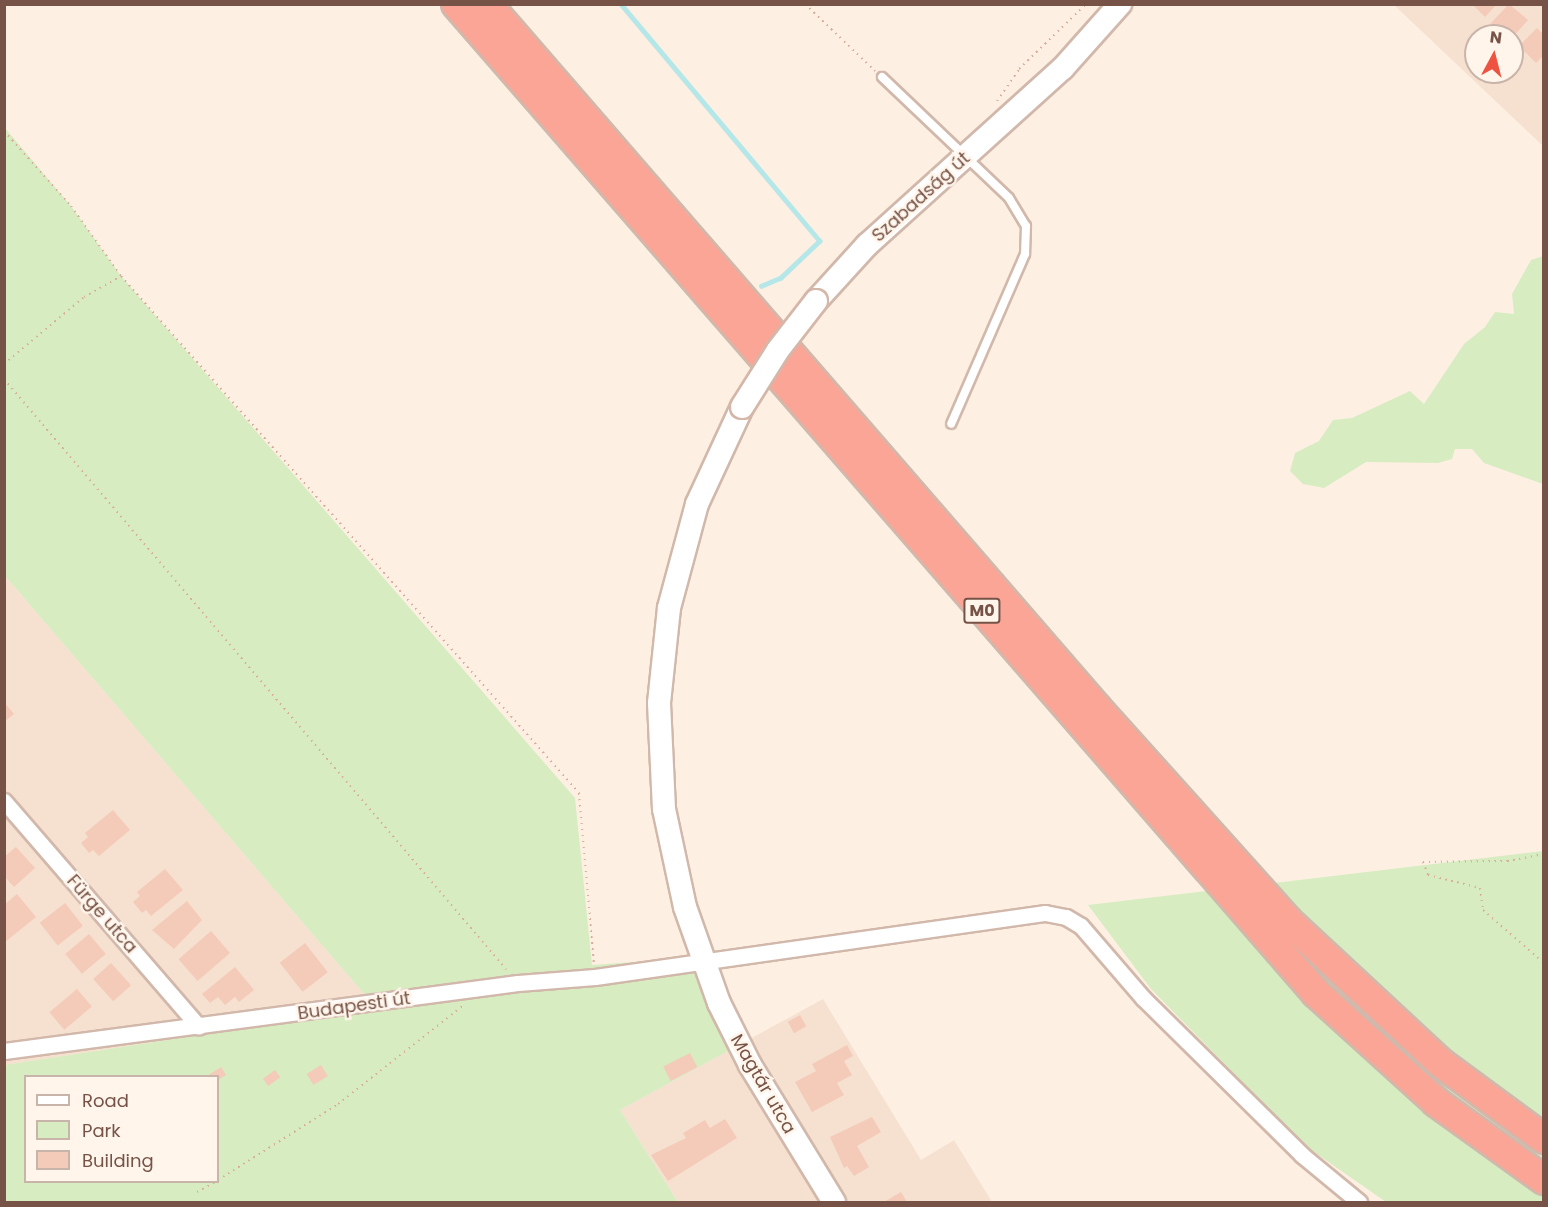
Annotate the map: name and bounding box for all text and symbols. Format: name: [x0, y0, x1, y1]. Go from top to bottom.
north arrow: [1464, 24, 1524, 84]
text: N: [1489, 25, 1503, 50]
street label: Szabadság út: [868, 147, 974, 247]
road number: M0: [962, 598, 1002, 624]
street label: Fürge utca: [62, 870, 142, 958]
street label: Budapesti út: [296, 987, 412, 1025]
street label: Magtár utca: [726, 1030, 800, 1138]
legend: [24, 1075, 219, 1183]
text: Road: [82, 1088, 129, 1113]
text: Park: [82, 1118, 121, 1143]
text: Building: [82, 1148, 154, 1173]

